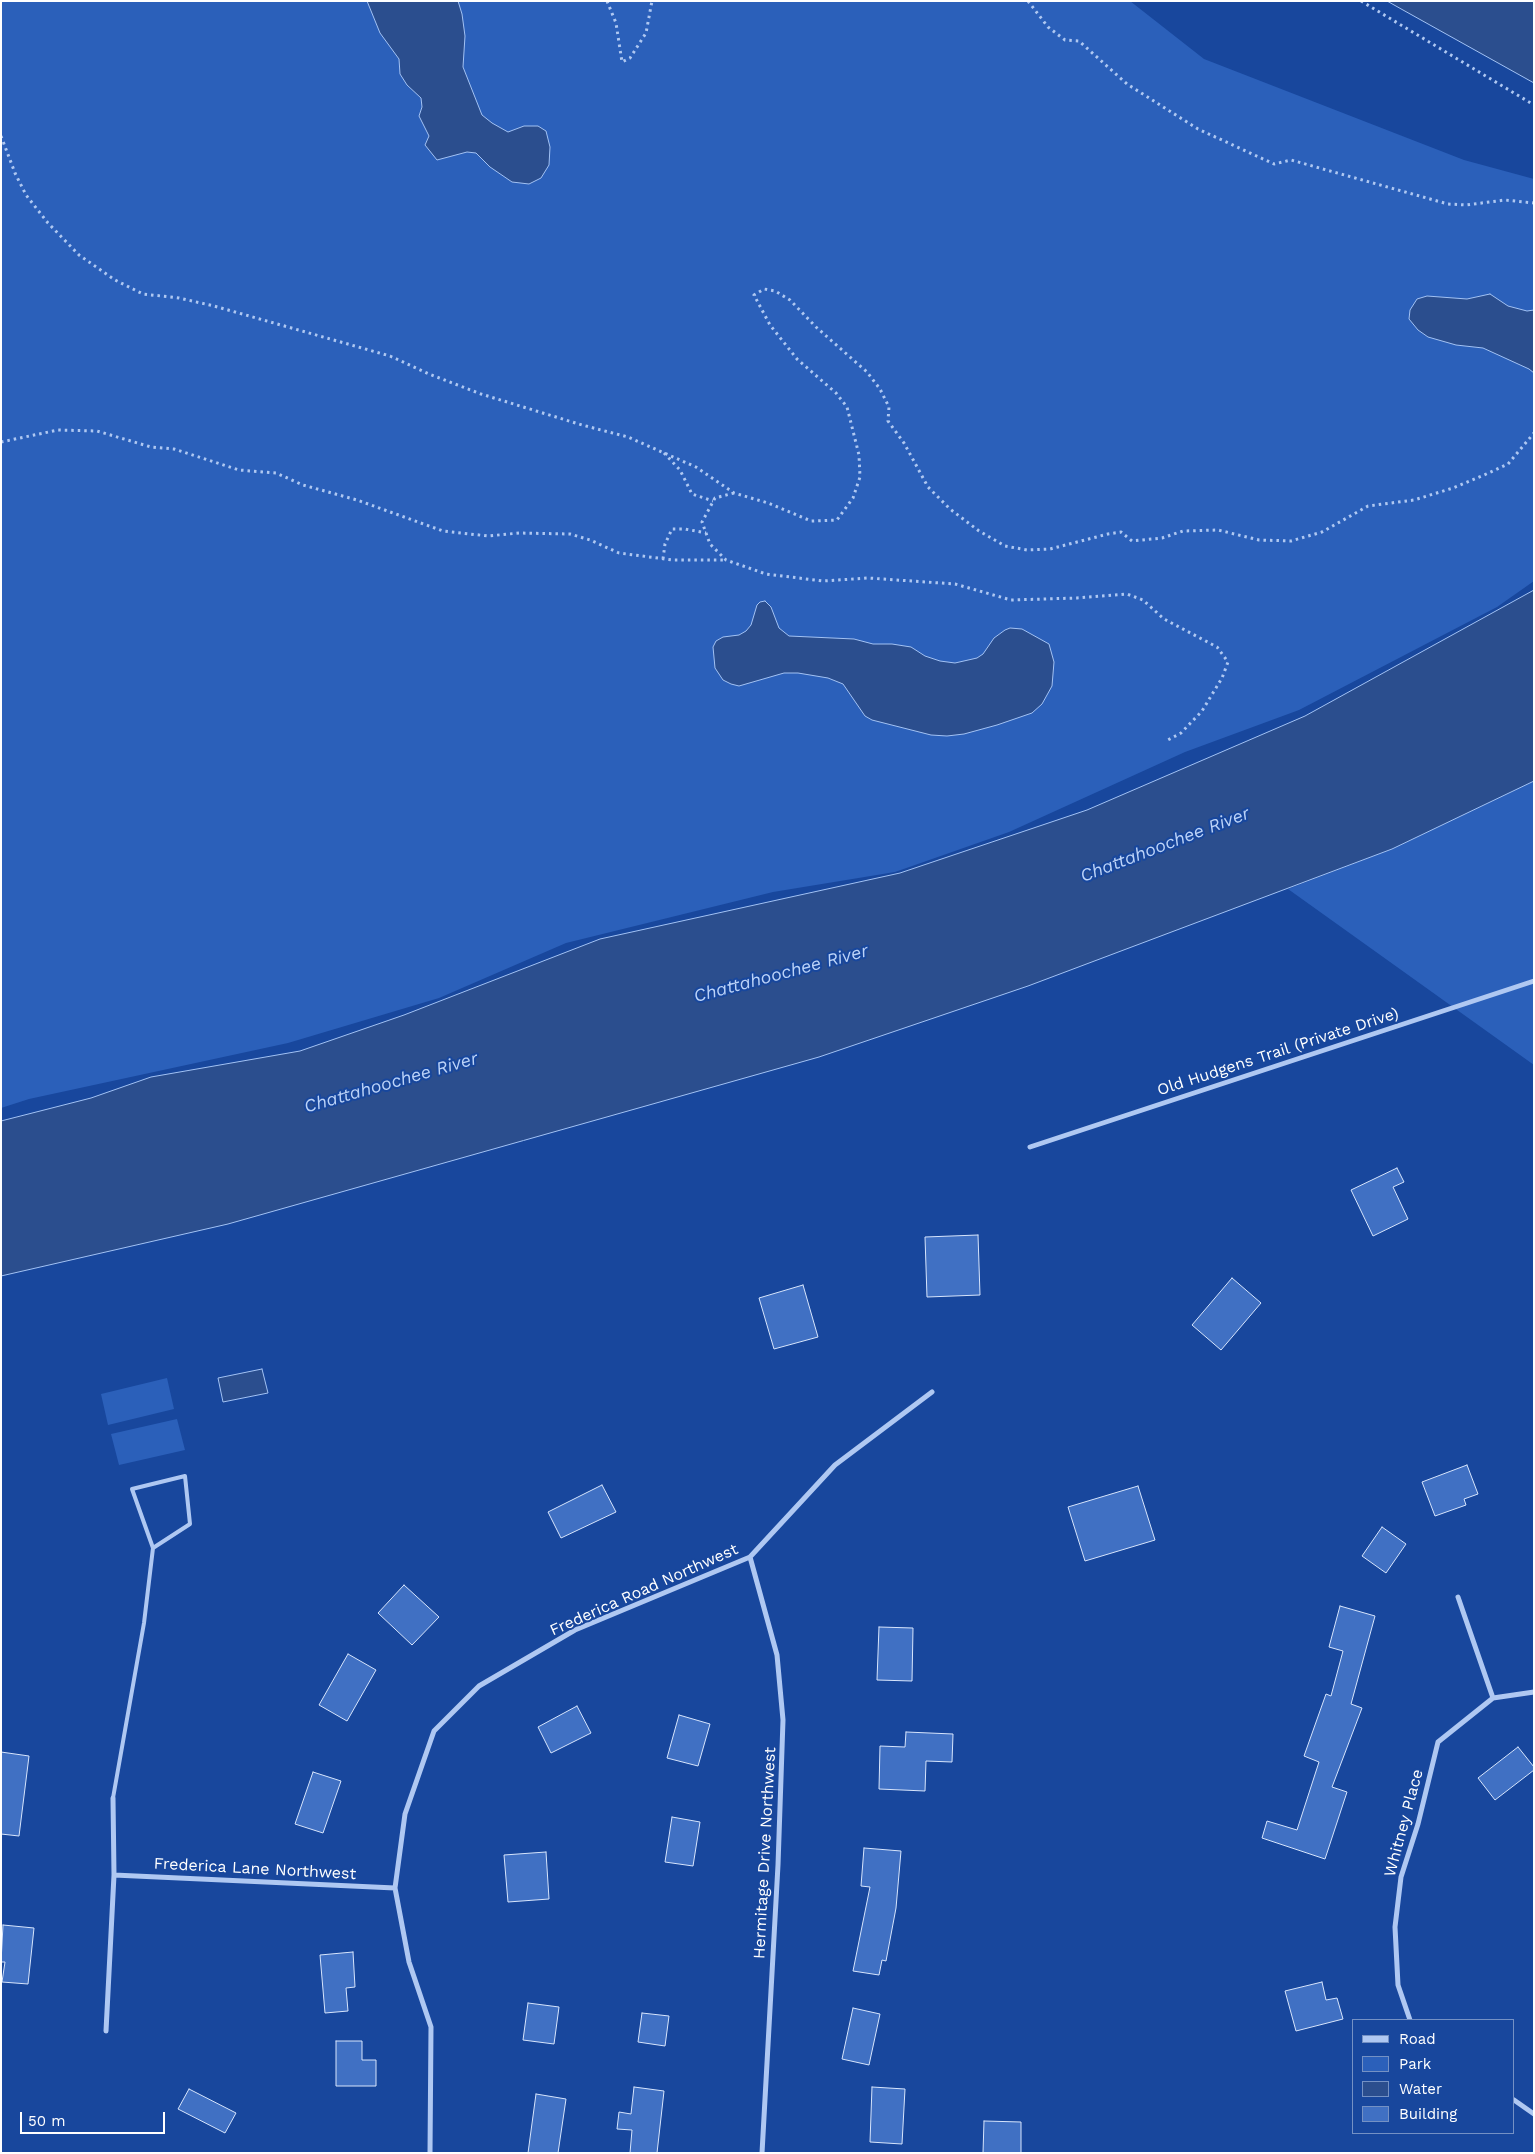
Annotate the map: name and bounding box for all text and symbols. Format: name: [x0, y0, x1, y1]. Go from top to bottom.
water label: Chattahoochee River: [1077, 803, 1253, 887]
water label: Chattahoochee River: [691, 940, 871, 1008]
street label: Old Hudgens Trail (Private Drive): [1155, 1004, 1401, 1100]
water label: Chattahoochee River: [302, 1048, 480, 1118]
street label: Frederica Road Northwest: [547, 1540, 741, 1640]
street label: Hermitage Drive Northwest: [750, 1746, 780, 1960]
street label: Whitney Place: [1380, 1767, 1428, 1879]
street label: Frederica Lane Northwest: [153, 1854, 357, 1884]
legend: [1352, 2019, 1515, 2134]
text: Road: [1399, 2030, 1436, 2048]
text: Park: [1399, 2055, 1431, 2073]
text: Water: [1399, 2080, 1442, 2098]
scale bar: [22, 2102, 168, 2134]
text: Building: [1399, 2105, 1457, 2123]
text: 50 m: [28, 2112, 65, 2130]

